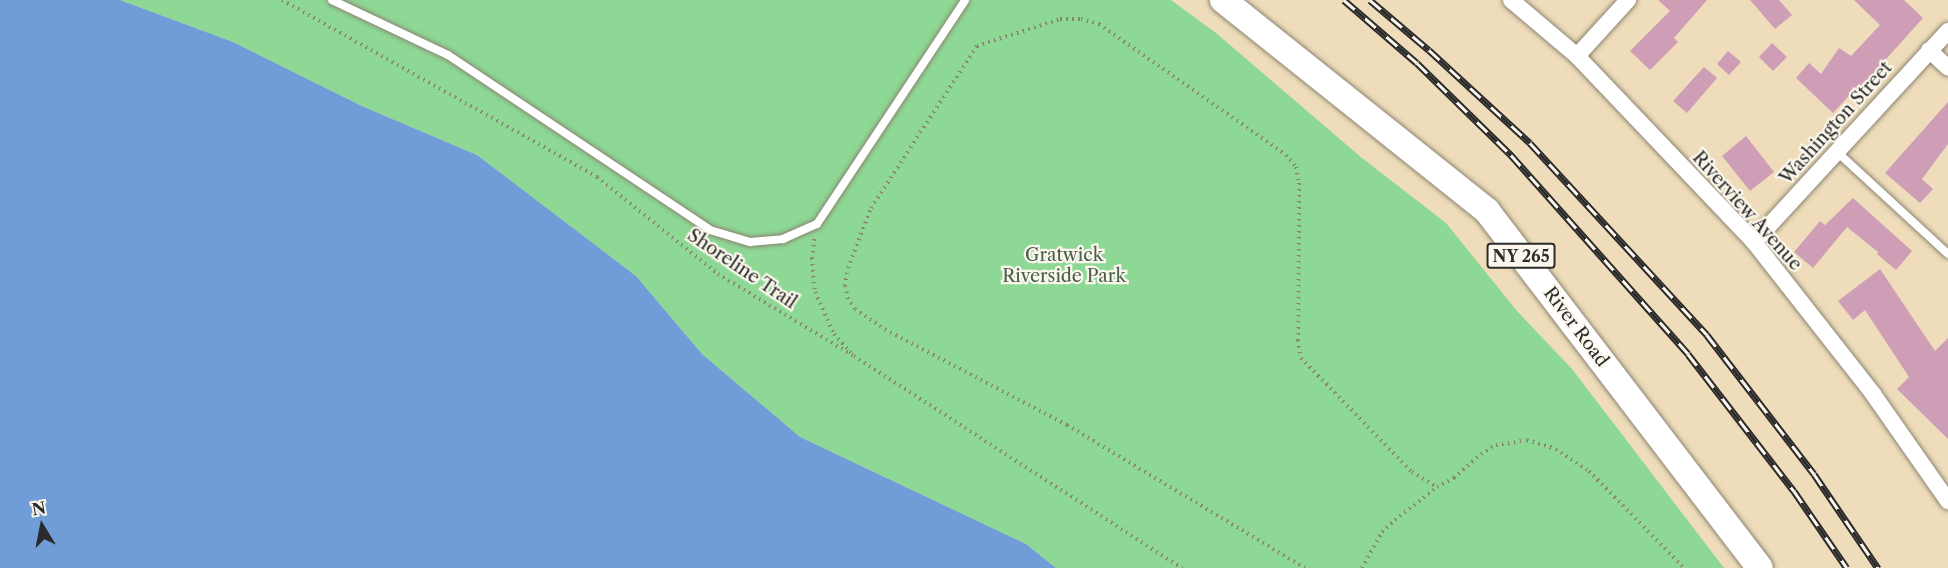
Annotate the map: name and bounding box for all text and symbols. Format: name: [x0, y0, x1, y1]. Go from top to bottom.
street label: Washington Street: [1775, 57, 1897, 189]
street label: Riverview Avenue: [1687, 147, 1807, 275]
street label: Shoreline Trail: [683, 224, 801, 314]
road number: NY 265: [1485, 243, 1557, 269]
park label: Gratwick Riverside Park: [1002, 245, 1126, 288]
street label: River Road: [1539, 283, 1613, 371]
north arrow: [12, 496, 72, 556]
text: N: [30, 497, 47, 519]

